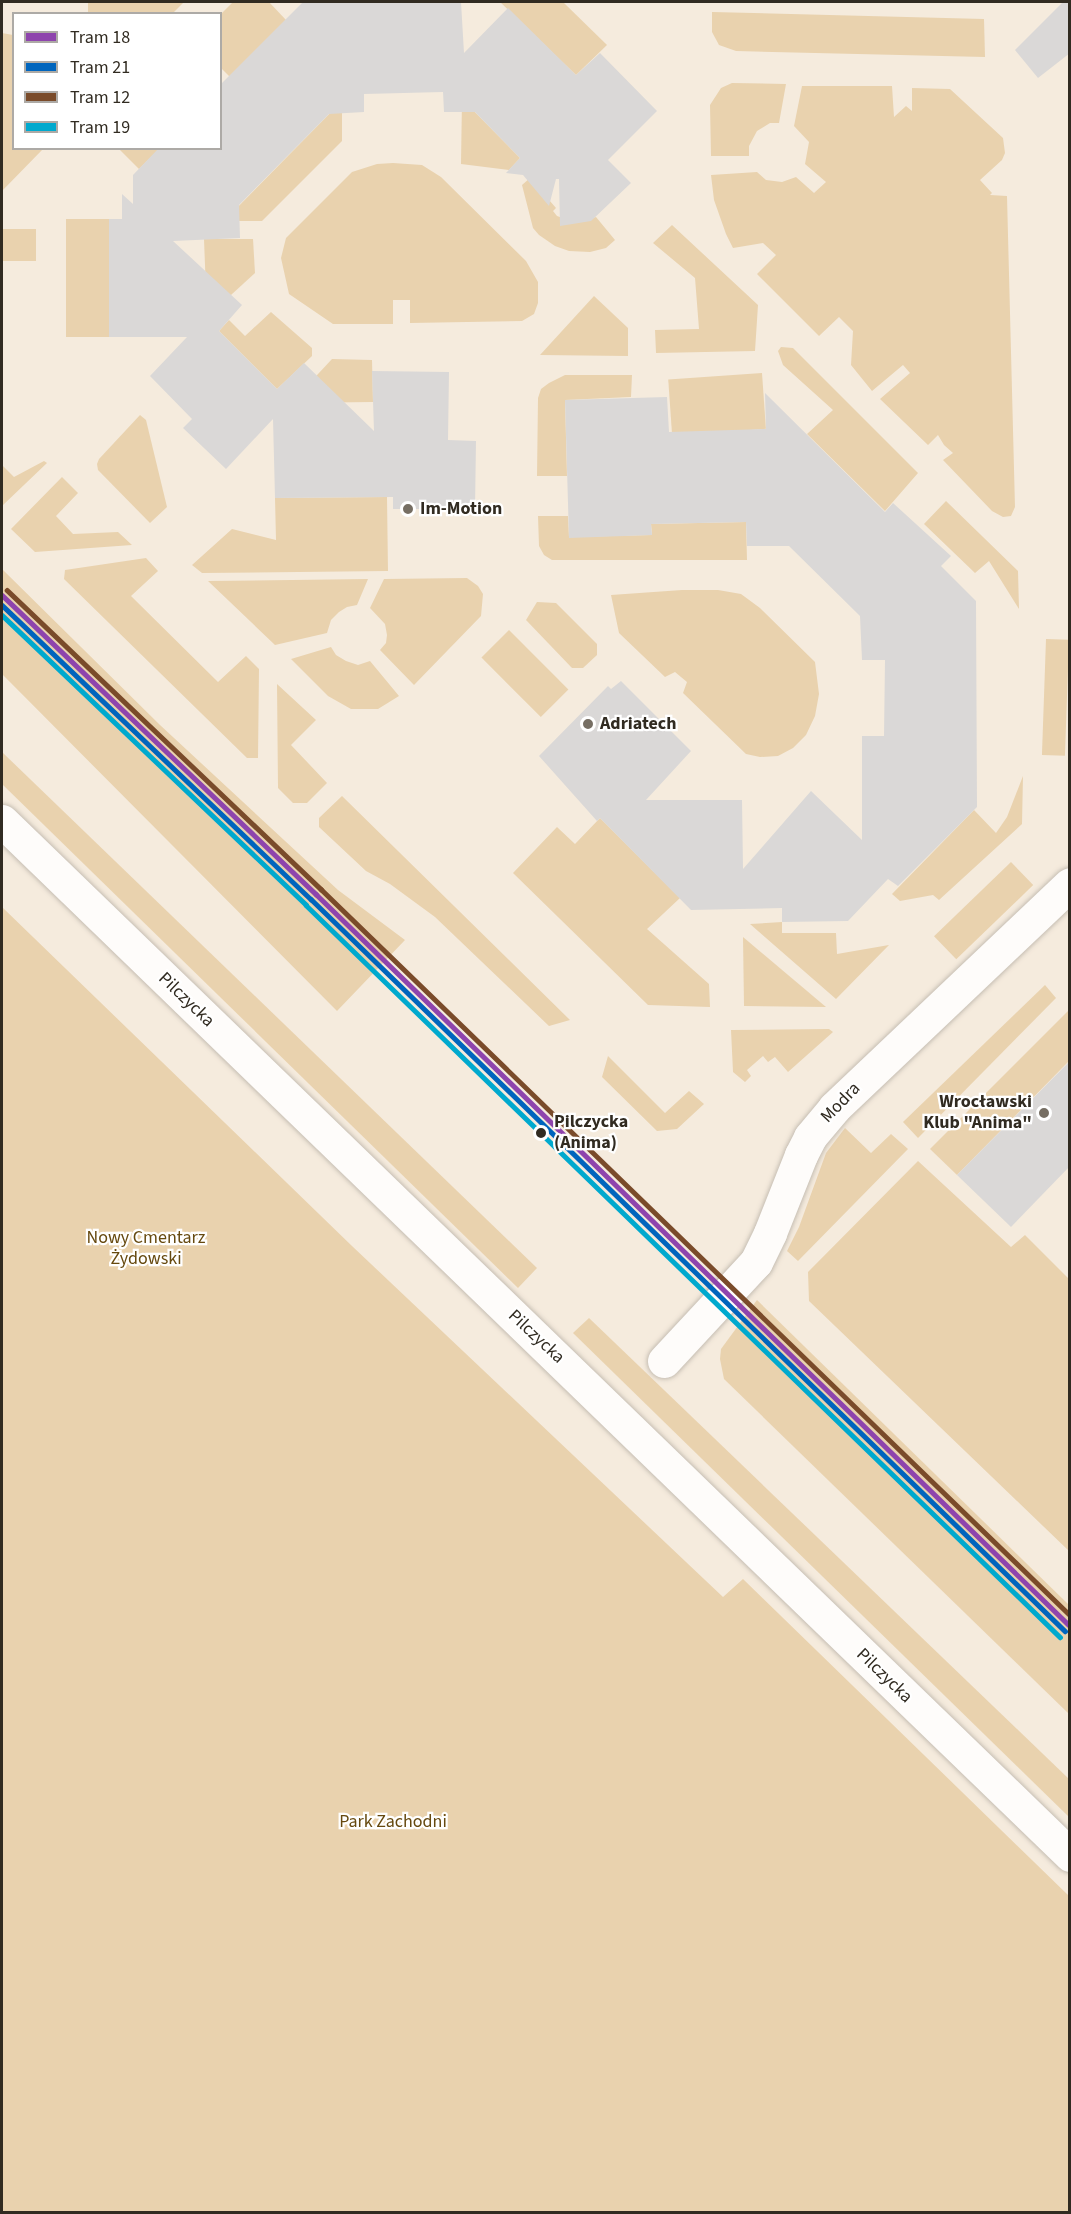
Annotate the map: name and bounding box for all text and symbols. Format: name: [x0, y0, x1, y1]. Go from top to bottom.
legend: [12, 12, 222, 150]
text: Tram 18: [70, 25, 130, 50]
text: Tram 21: [70, 55, 130, 80]
text: Tram 12: [70, 85, 130, 110]
text: Tram 19: [70, 115, 130, 140]
place label: Im-Motion: [420, 498, 502, 520]
marker: Im-Motion: [401, 502, 415, 516]
place label: Adriatech: [600, 713, 677, 735]
marker: Adriatech: [581, 717, 595, 731]
street label: Pilczycka: [154, 968, 218, 1032]
street label: Modra: [817, 1078, 865, 1128]
place label: Wrocławski Klub "Anima": [923, 1092, 1032, 1134]
marker: Wrocławski Klub "Anima": [1037, 1106, 1051, 1120]
place label: Pilczycka (Anima): [554, 1112, 628, 1154]
marker: Pilczycka (Anima): [532, 1124, 550, 1142]
park label: Nowy Cmentarz Żydowski: [87, 1228, 205, 1270]
street label: Pilczycka: [503, 1305, 569, 1369]
street label: Pilczycka: [852, 1644, 916, 1708]
park label: Park Zachodni: [339, 1811, 447, 1833]

